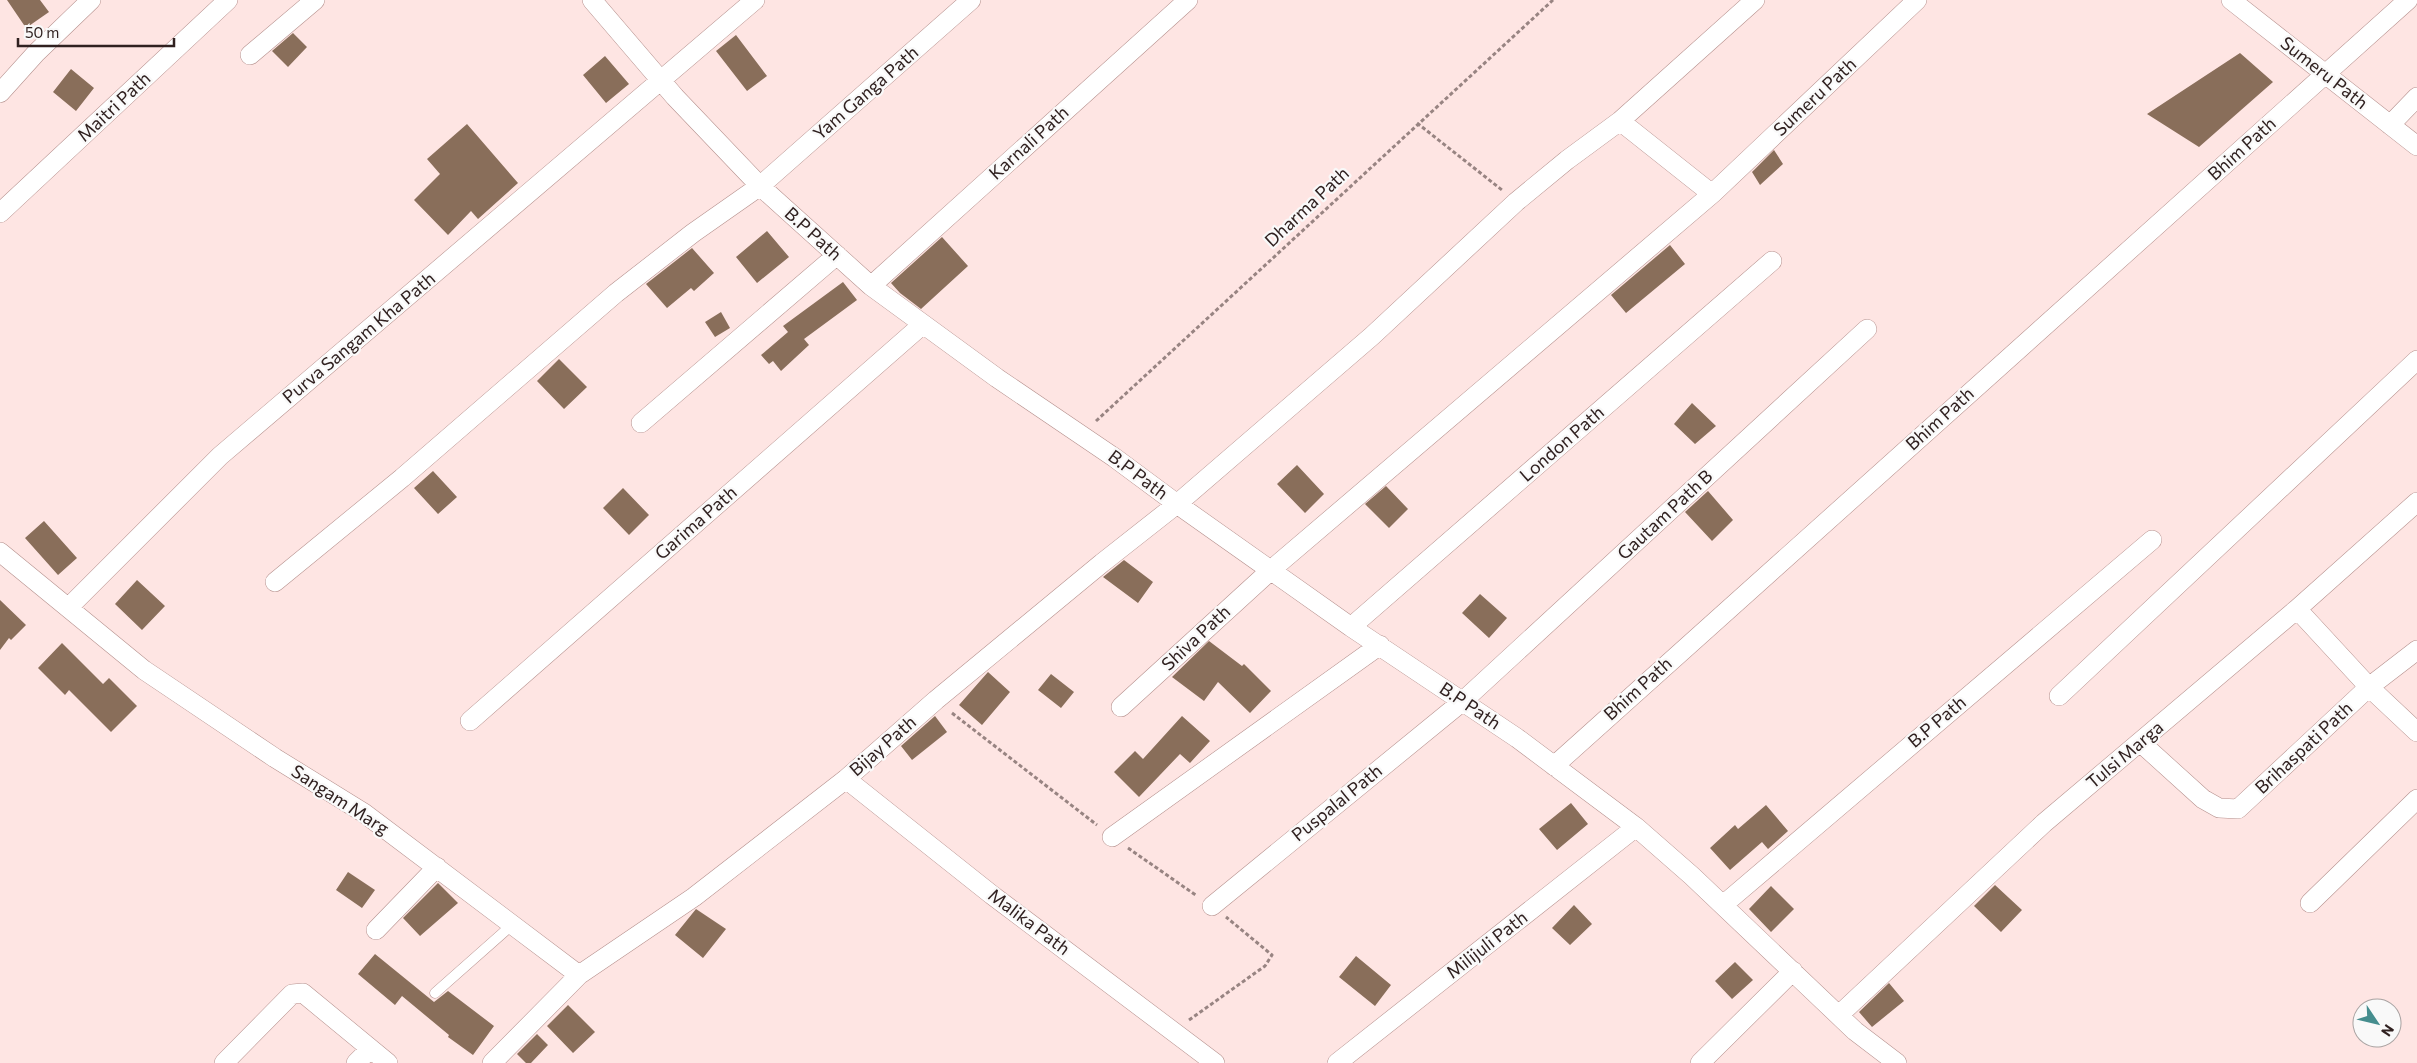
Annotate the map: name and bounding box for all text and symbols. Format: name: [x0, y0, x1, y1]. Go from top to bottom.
scale bar: [18, 15, 174, 47]
text: 50 m: [25, 23, 59, 41]
street label: Sumeru Path: [2277, 31, 2373, 113]
street label: Yam Ganga Path: [808, 41, 922, 144]
street label: Sumeru Path: [1768, 52, 1860, 140]
street label: Maitri Path: [72, 67, 155, 146]
street label: Karnali Path: [984, 101, 1073, 184]
street label: Bhim Path: [2203, 112, 2280, 185]
street label: Dharma Path: [1260, 162, 1353, 251]
street label: B.P Path: [781, 202, 847, 265]
street label: Purva Sangam Kha Path: [278, 267, 439, 408]
street label: Bhim Path: [1901, 382, 1978, 455]
street label: London Path: [1515, 401, 1608, 486]
street label: B.P Path: [1104, 445, 1173, 504]
street label: Gautam Path B: [1612, 465, 1716, 564]
street label: Garima Path: [650, 481, 741, 564]
street label: Shiva Path: [1156, 600, 1234, 675]
street label: Bhim Path: [1599, 652, 1676, 725]
street label: B.P Path: [1436, 677, 1505, 734]
street label: B.P Path: [1903, 691, 1970, 752]
street label: Brihaspati Path: [2250, 697, 2357, 798]
street label: Bijay Path: [844, 710, 920, 780]
street label: Tulsi Marga: [2081, 716, 2167, 793]
street label: Sangam Marg: [288, 759, 394, 839]
street label: Puspalal Path: [1287, 759, 1386, 845]
street label: Malika Path: [984, 883, 1075, 959]
street label: Milijuli Path: [1441, 906, 1531, 983]
north arrow: [2352, 998, 2402, 1048]
text: N: [2378, 1022, 2398, 1040]

